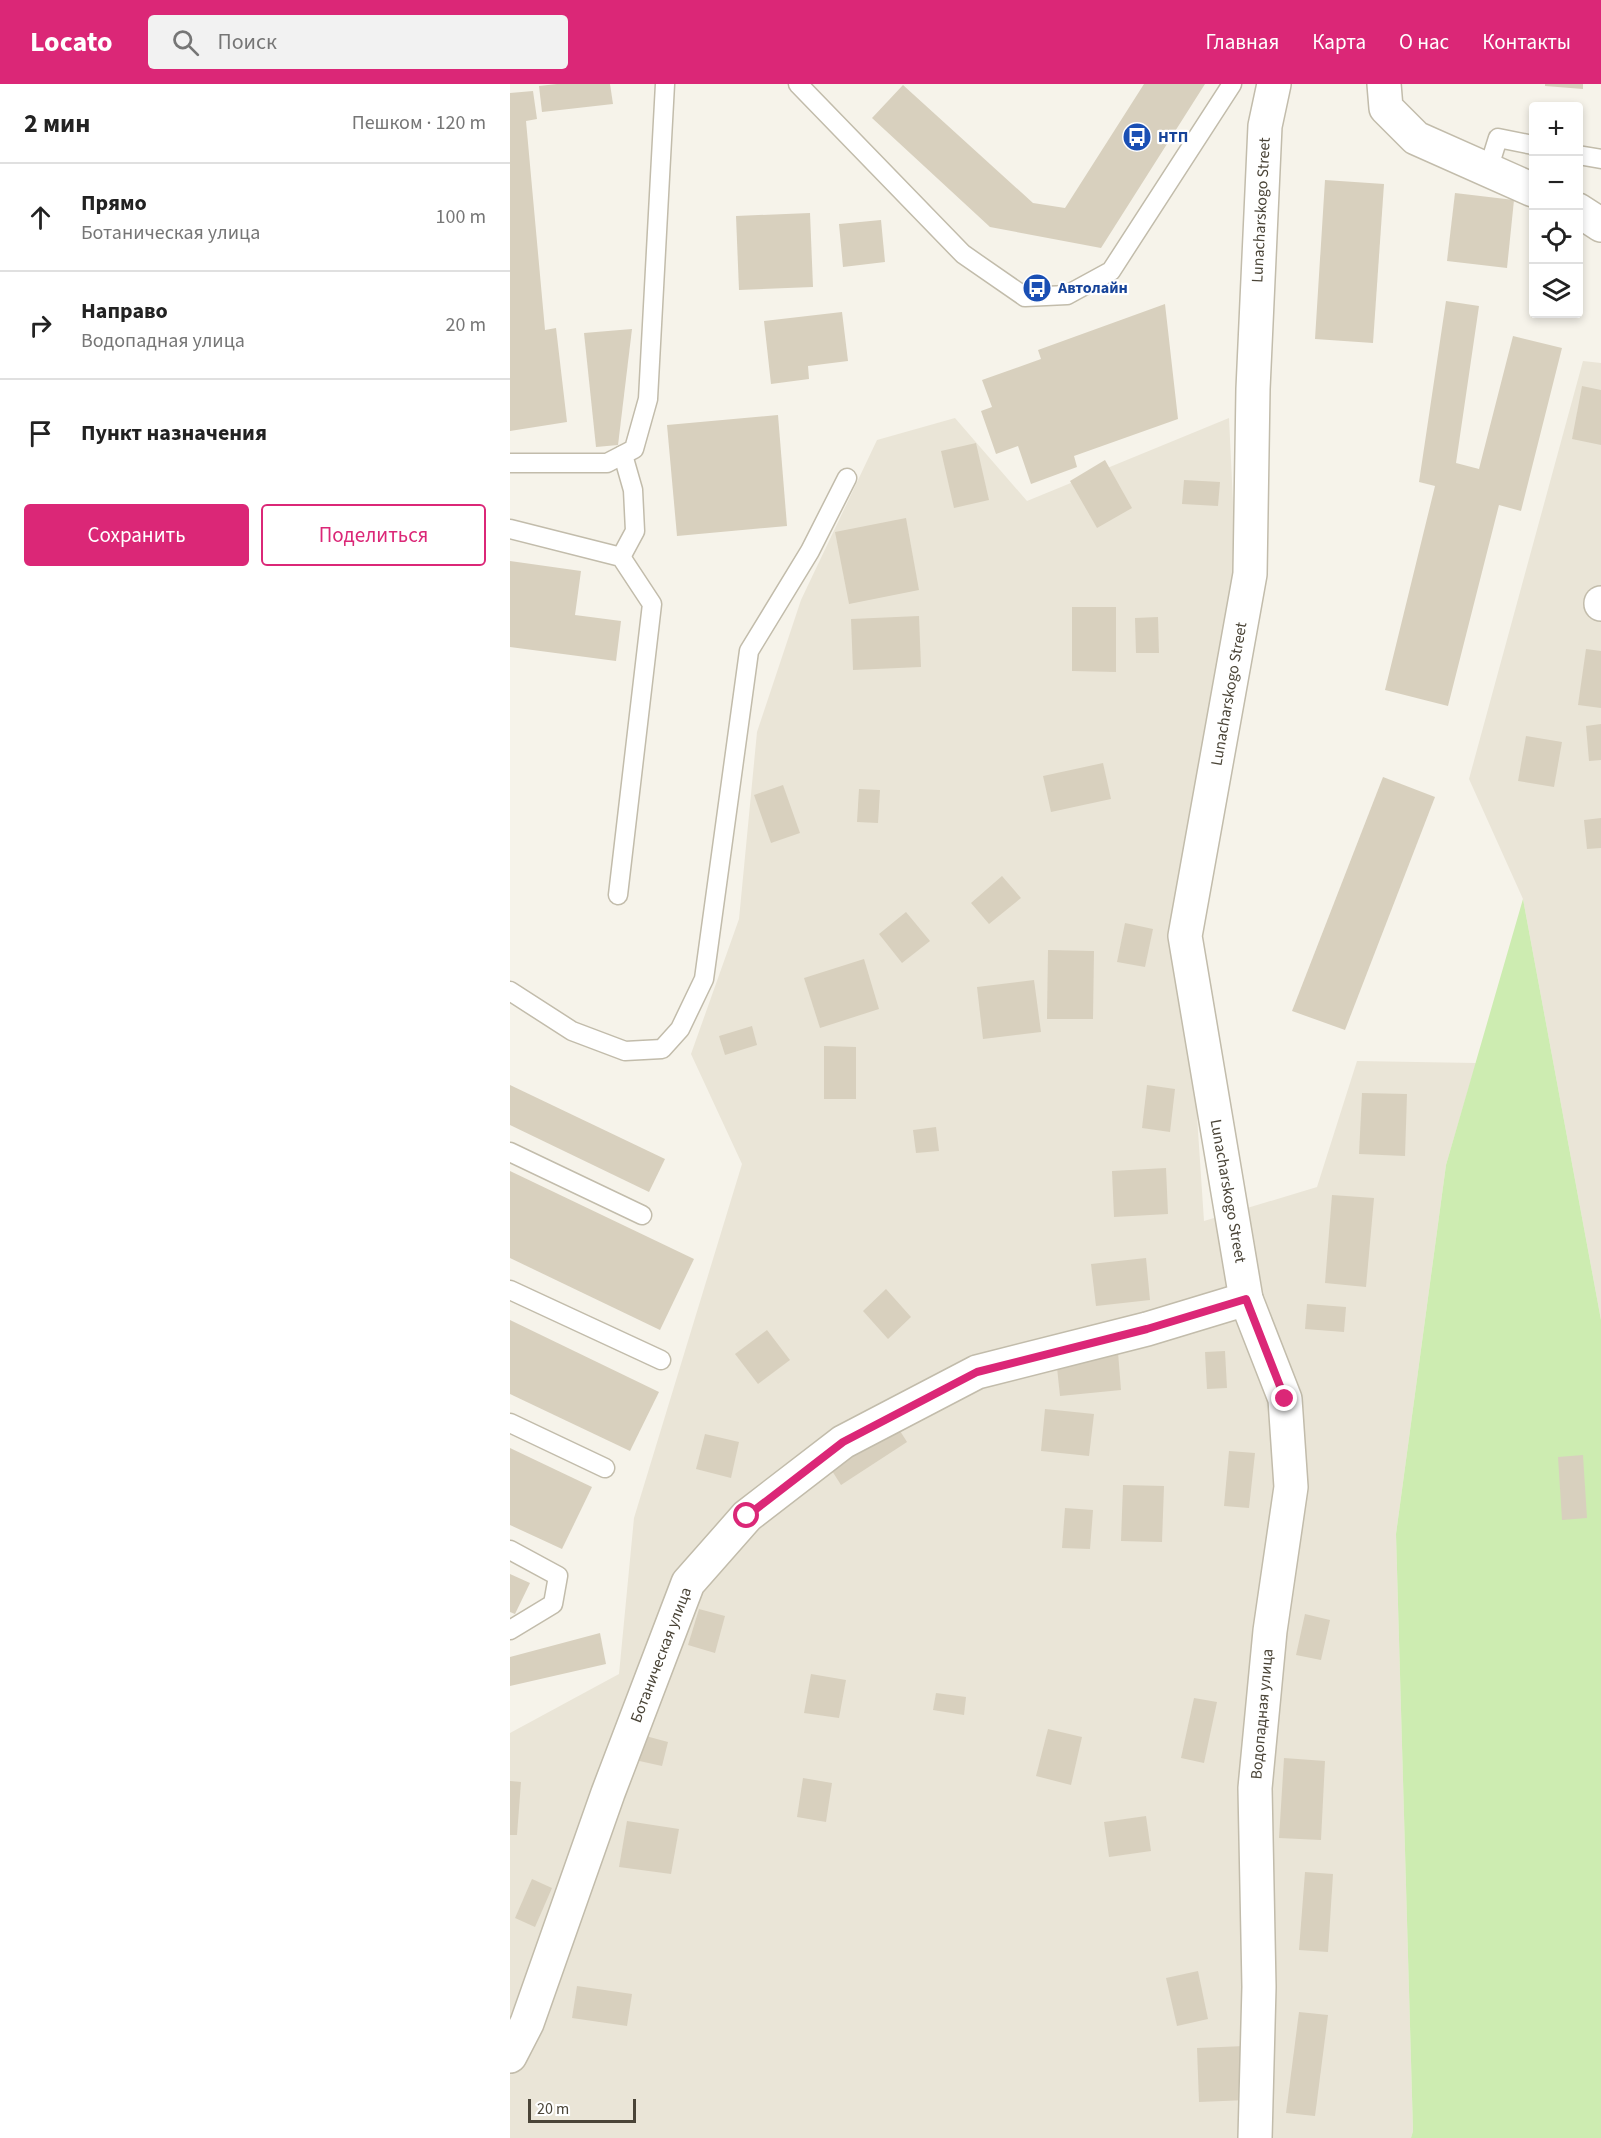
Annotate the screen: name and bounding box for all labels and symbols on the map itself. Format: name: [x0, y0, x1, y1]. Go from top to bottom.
bus stop icon: НТП: [1121, 121, 1153, 153]
place label: НТП: [1158, 126, 1188, 148]
street label: Lunacharskogo Street: [1246, 136, 1276, 283]
bus stop icon: Автолайн: [1021, 272, 1053, 304]
place label: Автолайн: [1057, 277, 1128, 299]
street label: Lunacharskogo Street: [1206, 620, 1253, 768]
street label: Lunacharskogo Street: [1205, 1117, 1252, 1265]
route end: [1271, 1385, 1297, 1411]
route start: [733, 1502, 759, 1528]
street label: Ботаническая улица: [625, 1584, 697, 1726]
street label: Водопадная улица: [1245, 1648, 1279, 1780]
scale bar: [528, 2096, 636, 2124]

